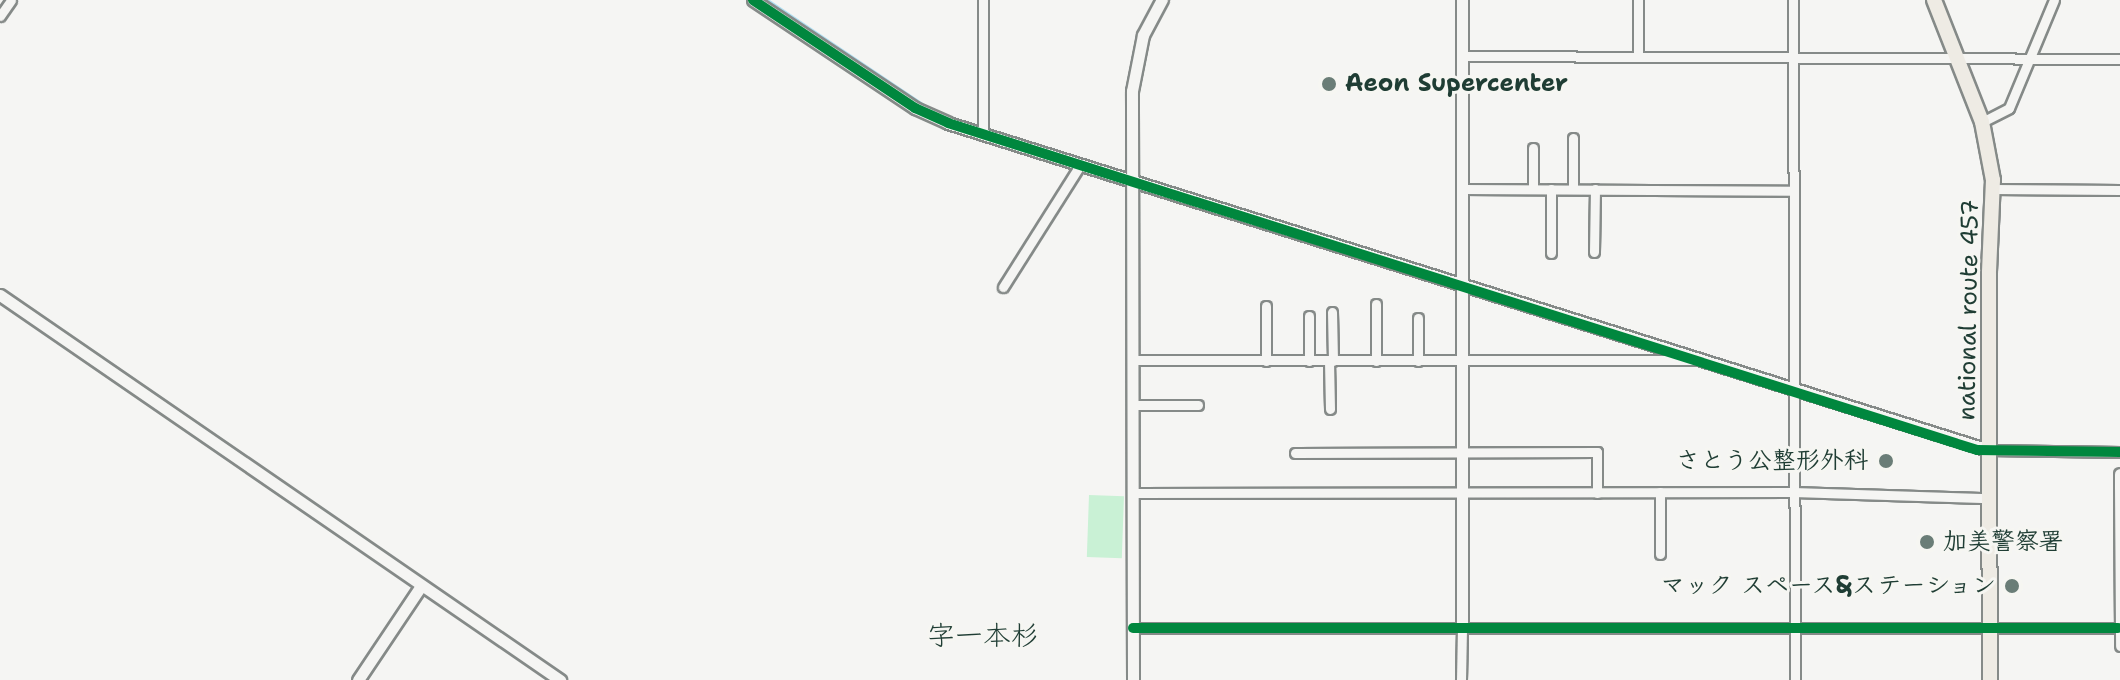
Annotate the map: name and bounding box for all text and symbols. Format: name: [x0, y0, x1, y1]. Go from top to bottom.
place label: Aeon Supercenter: [1345, 70, 1568, 98]
marker: Aeon Supercenter: [1320, 75, 1338, 93]
street label: national route 457: [1953, 199, 1985, 421]
place label: さとう公整形外科: [1676, 447, 1868, 475]
marker: さとう公整形外科: [1875, 450, 1897, 472]
place label: 加美警察署: [1943, 528, 2063, 556]
marker: 加美警察署: [1918, 533, 1936, 551]
place label: マック スペース&ステーション: [1659, 572, 1996, 600]
marker: マック スペース&ステーション: [2003, 577, 2021, 595]
district label: 字一本杉: [927, 618, 1039, 652]

